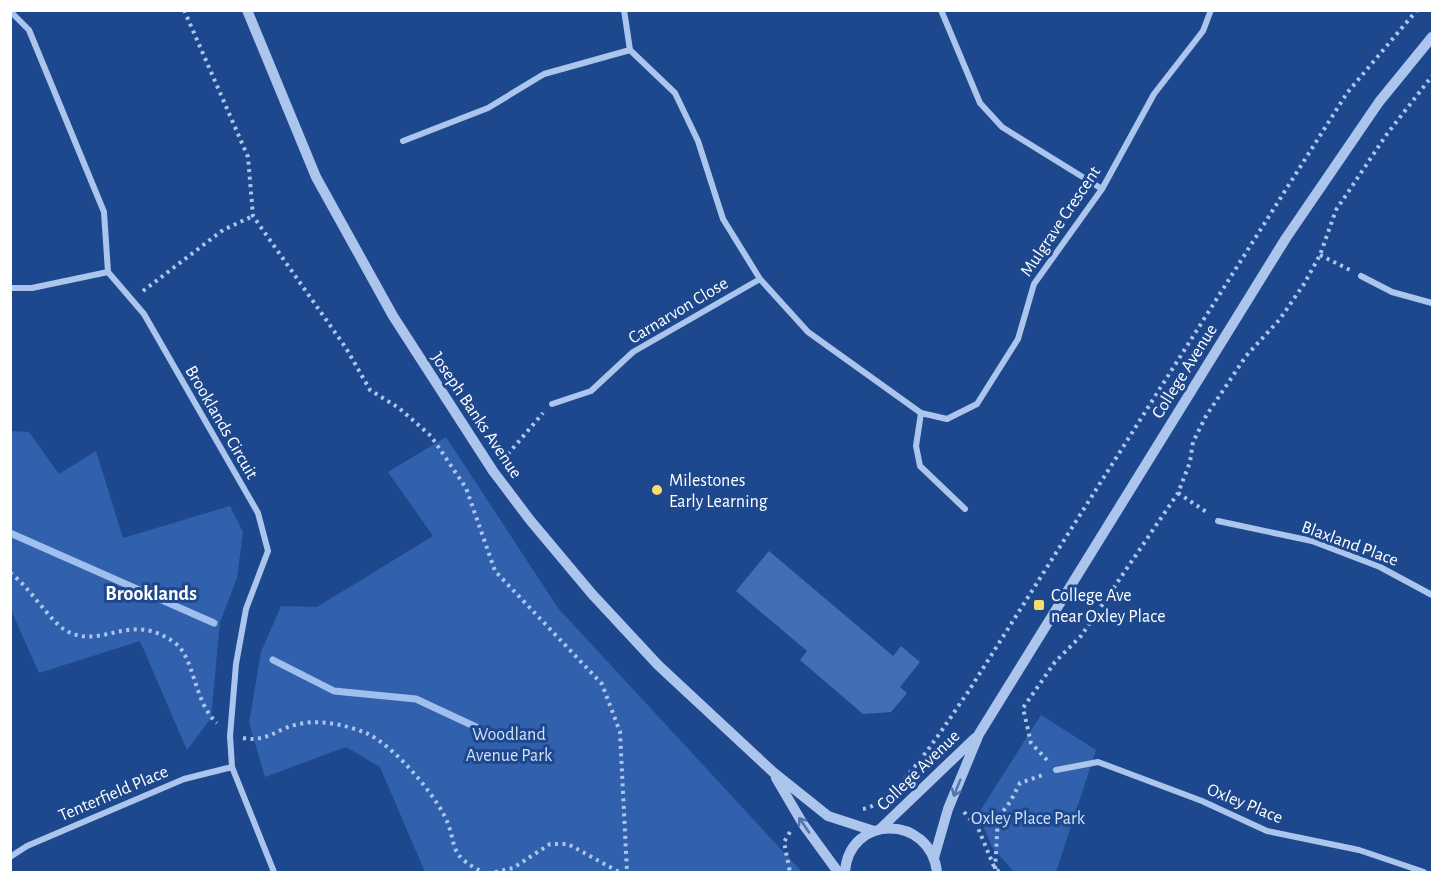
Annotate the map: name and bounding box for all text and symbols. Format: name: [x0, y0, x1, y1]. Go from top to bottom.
street label: Mulgrave Crescent: [1017, 163, 1104, 280]
street label: Carnarvon Close: [626, 274, 731, 348]
street label: College Avenue: [1149, 321, 1221, 422]
street label: Joseph Banks Avenue: [427, 349, 525, 482]
street label: Brooklands Circuit: [181, 363, 261, 483]
place label: Milestones Early Learning: [669, 472, 768, 511]
marker: Milestones Early Learning: [650, 483, 664, 497]
street label: Blaxland Place: [1299, 518, 1401, 570]
district label: Brooklands: [105, 584, 197, 604]
place label: College Ave near Oxley Place: [1051, 587, 1166, 626]
marker: College Ave near Oxley Place: [1032, 598, 1046, 612]
park label: Woodland Avenue Park: [466, 726, 553, 765]
street label: College Avenue: [874, 727, 964, 814]
street label: Tenterfield Place: [56, 763, 171, 825]
one-way arrow: [951, 778, 962, 796]
street label: Oxley Place: [1204, 781, 1285, 827]
park label: Oxley Place Park: [971, 810, 1086, 828]
one-way arrow: [798, 817, 810, 834]

